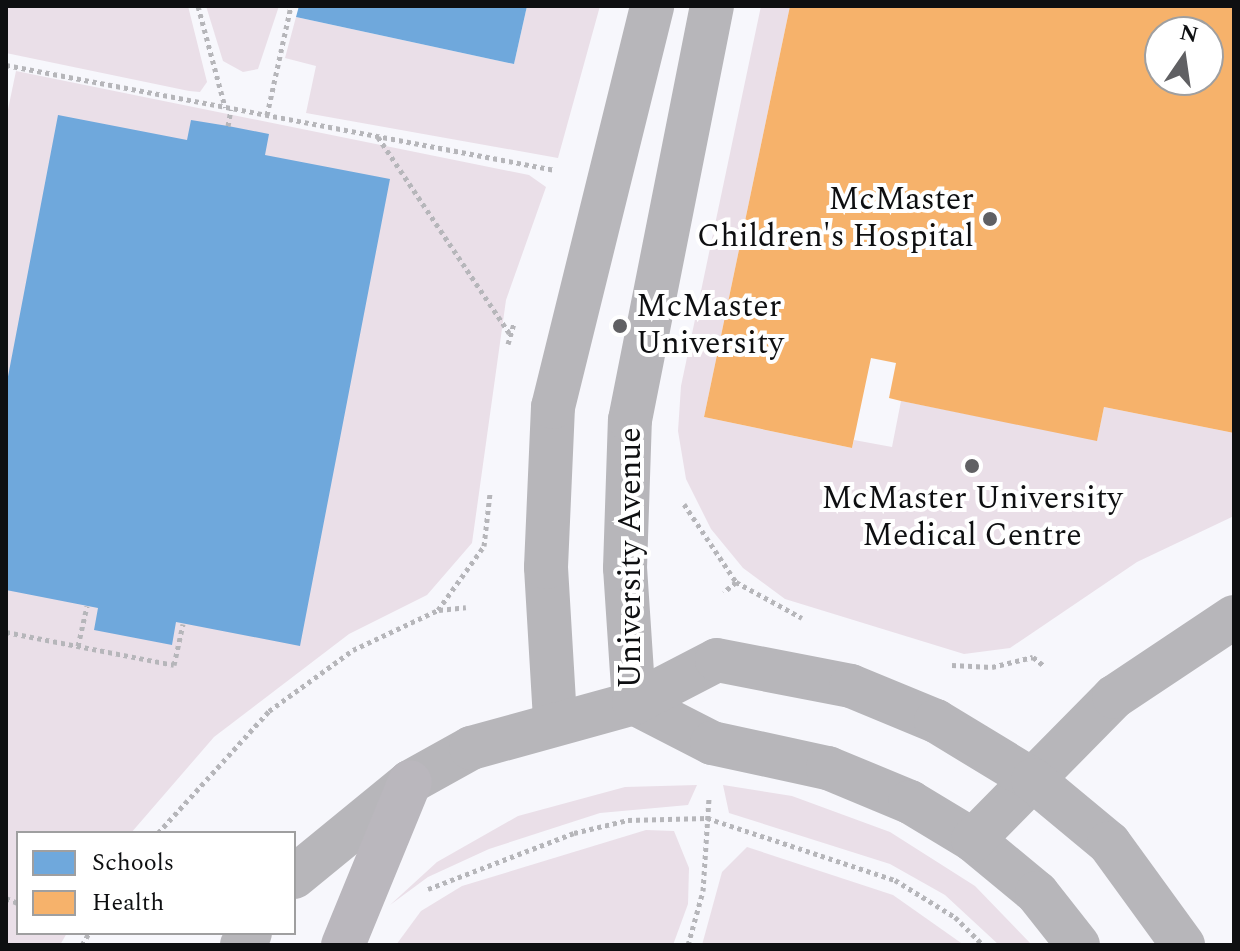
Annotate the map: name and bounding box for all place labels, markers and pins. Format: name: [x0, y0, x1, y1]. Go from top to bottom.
place label: McMaster Children's Hospital: [697, 182, 974, 257]
marker: McMaster Children's Hospital: [981, 210, 999, 228]
place label: McMaster University: [636, 289, 784, 364]
marker: McMaster University: [611, 317, 629, 335]
marker: McMaster University Medical Centre: [961, 455, 983, 477]
place label: McMaster University Medical Centre: [821, 481, 1123, 556]

